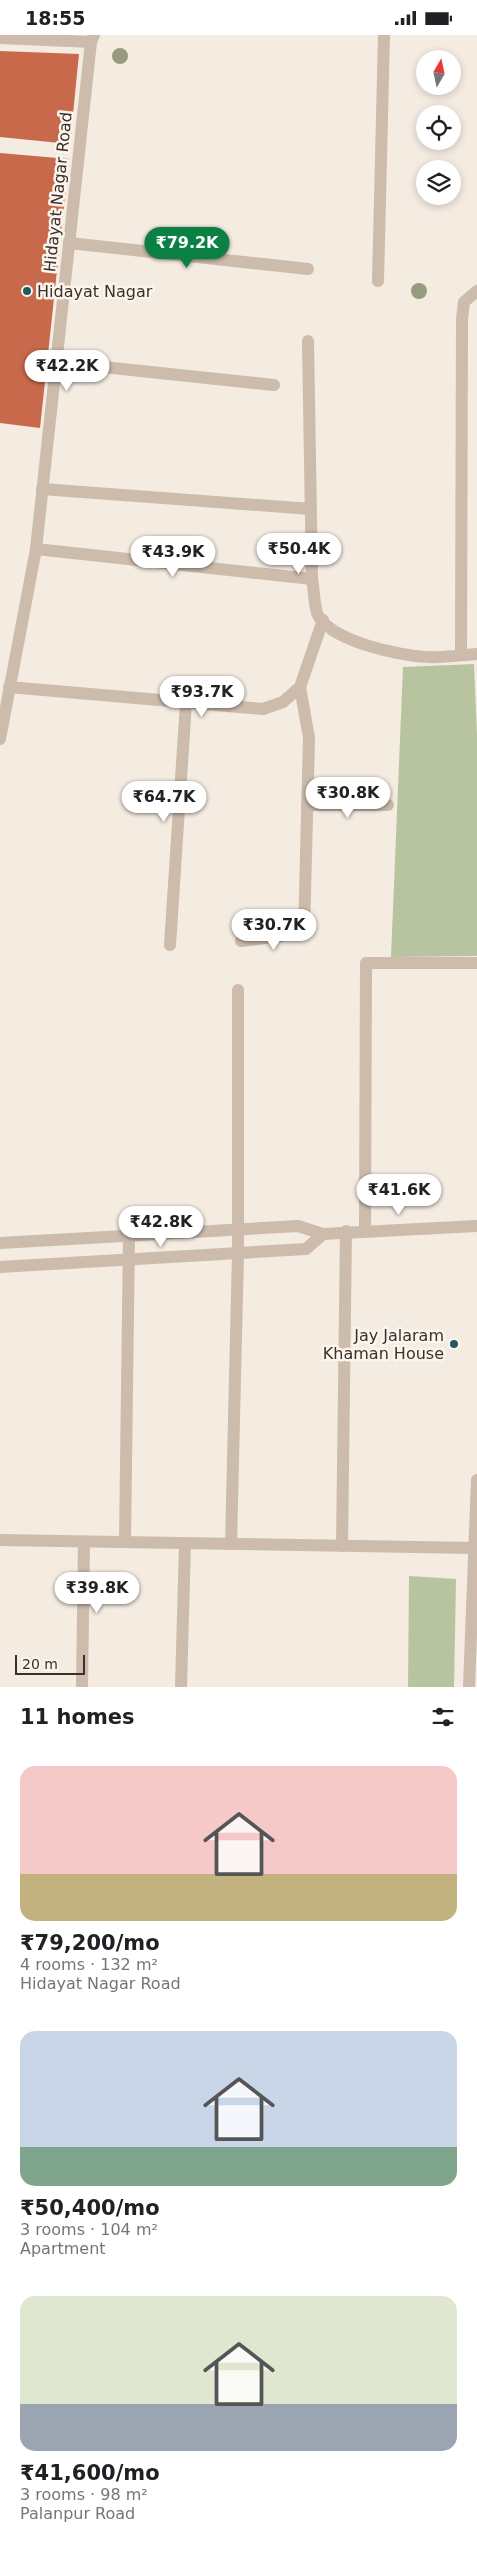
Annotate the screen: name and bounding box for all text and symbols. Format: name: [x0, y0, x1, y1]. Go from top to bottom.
text: 18:55: [25, 7, 85, 29]
north arrow: [416, 50, 461, 95]
map controls: [416, 50, 461, 205]
button: locate: [416, 105, 461, 150]
street label: Hidayat Nagar Road: [40, 111, 76, 273]
button: layers: [416, 160, 461, 205]
pin: ₹79.2K: [146, 227, 228, 269]
text: ₹79.2K: [155, 233, 219, 252]
place label: Hidayat Nagar: [37, 282, 153, 301]
marker: Hidayat Nagar: [21, 285, 33, 297]
pin: ₹42.2K: [26, 349, 108, 392]
text: ₹42.2K: [35, 356, 99, 375]
pin: ₹50.4K: [258, 533, 340, 575]
pin: ₹43.9K: [132, 535, 214, 578]
text: ₹50.4K: [267, 539, 331, 558]
text: ₹43.9K: [141, 542, 205, 561]
pin: ₹93.7K: [161, 675, 243, 718]
text: ₹93.7K: [170, 682, 234, 701]
pin: ₹30.8K: [307, 777, 389, 819]
pin: ₹64.7K: [123, 781, 205, 823]
text: ₹30.8K: [316, 783, 380, 802]
text: ₹64.7K: [132, 787, 196, 806]
pin: ₹30.7K: [233, 909, 315, 951]
text: ₹30.7K: [242, 915, 306, 934]
pin: ₹41.6K: [358, 1173, 440, 1216]
text: ₹41.6K: [367, 1180, 431, 1199]
pin: ₹42.8K: [120, 1205, 202, 1248]
text: ₹42.8K: [129, 1212, 193, 1231]
place label: Jay Jalaram Khaman House: [323, 1326, 444, 1363]
marker: Jay Jalaram Khaman House: [448, 1338, 460, 1350]
pin: ₹39.8K: [56, 1571, 138, 1614]
text: ₹39.8K: [65, 1578, 129, 1597]
scale bar: [15, 1652, 85, 1675]
text: 20 m: [22, 1656, 58, 1672]
icon: filters: [429, 1703, 457, 1731]
text: 11 homes: [20, 1705, 135, 1729]
icon: home: [194, 1799, 284, 1889]
text: ₹79,200/mo: [20, 1931, 160, 1955]
text: 4 rooms · 132 m²: [20, 1955, 158, 1974]
text: Hidayat Nagar Road: [20, 1974, 181, 1993]
icon: home: [194, 2064, 284, 2154]
text: ₹50,400/mo: [20, 2196, 160, 2220]
text: 3 rooms · 104 m²: [20, 2220, 158, 2239]
text: Apartment: [20, 2239, 106, 2258]
icon: home: [194, 2329, 284, 2419]
text: ₹41,600/mo: [20, 2461, 160, 2485]
text: 3 rooms · 98 m²: [20, 2485, 148, 2504]
text: Palanpur Road: [20, 2504, 135, 2523]

